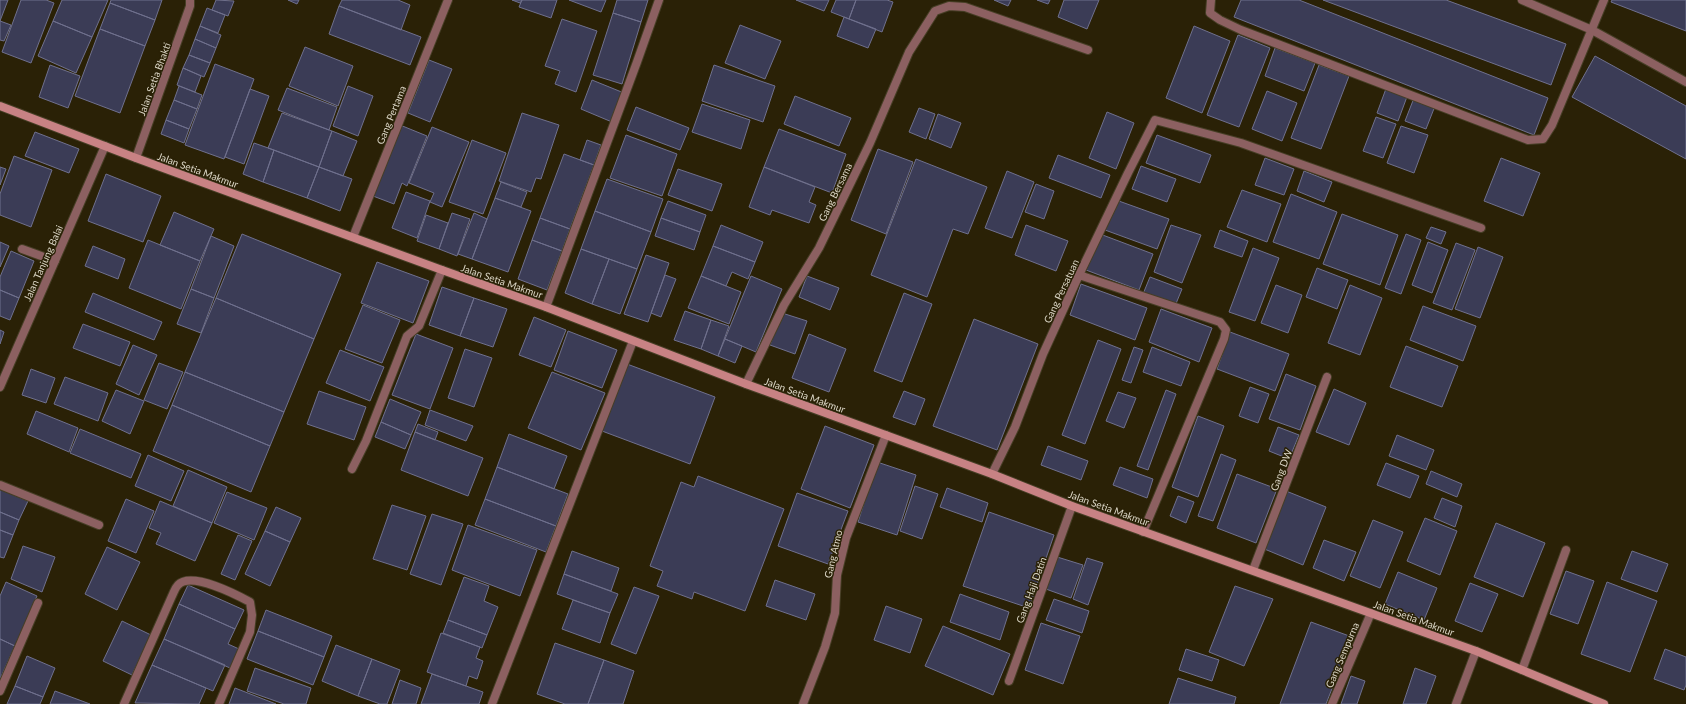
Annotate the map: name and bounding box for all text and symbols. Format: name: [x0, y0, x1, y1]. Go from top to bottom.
street label: Jalan Setia Bhakti: [135, 41, 173, 117]
street label: Gang Pertama: [374, 84, 408, 146]
street label: Jalan Setia Makmur: [156, 150, 241, 190]
street label: Gang Bersama: [816, 161, 854, 223]
street label: Jalan Tanjung Balai: [21, 223, 65, 303]
street label: Gang Persatuan: [1041, 257, 1081, 325]
street label: Jalan Setia Makmur: [460, 261, 545, 301]
street label: Jalan Setia Makmur: [763, 375, 848, 415]
street label: Gang DW: [1268, 447, 1295, 492]
street label: Jalan Setia Makmur: [1067, 488, 1152, 528]
street label: Gang Atmo: [822, 528, 844, 579]
street label: Gang Haji Datin: [1013, 555, 1049, 625]
street label: Jalan Setia Makmur: [1372, 598, 1457, 638]
street label: Gang Sempurna: [1323, 620, 1361, 689]

